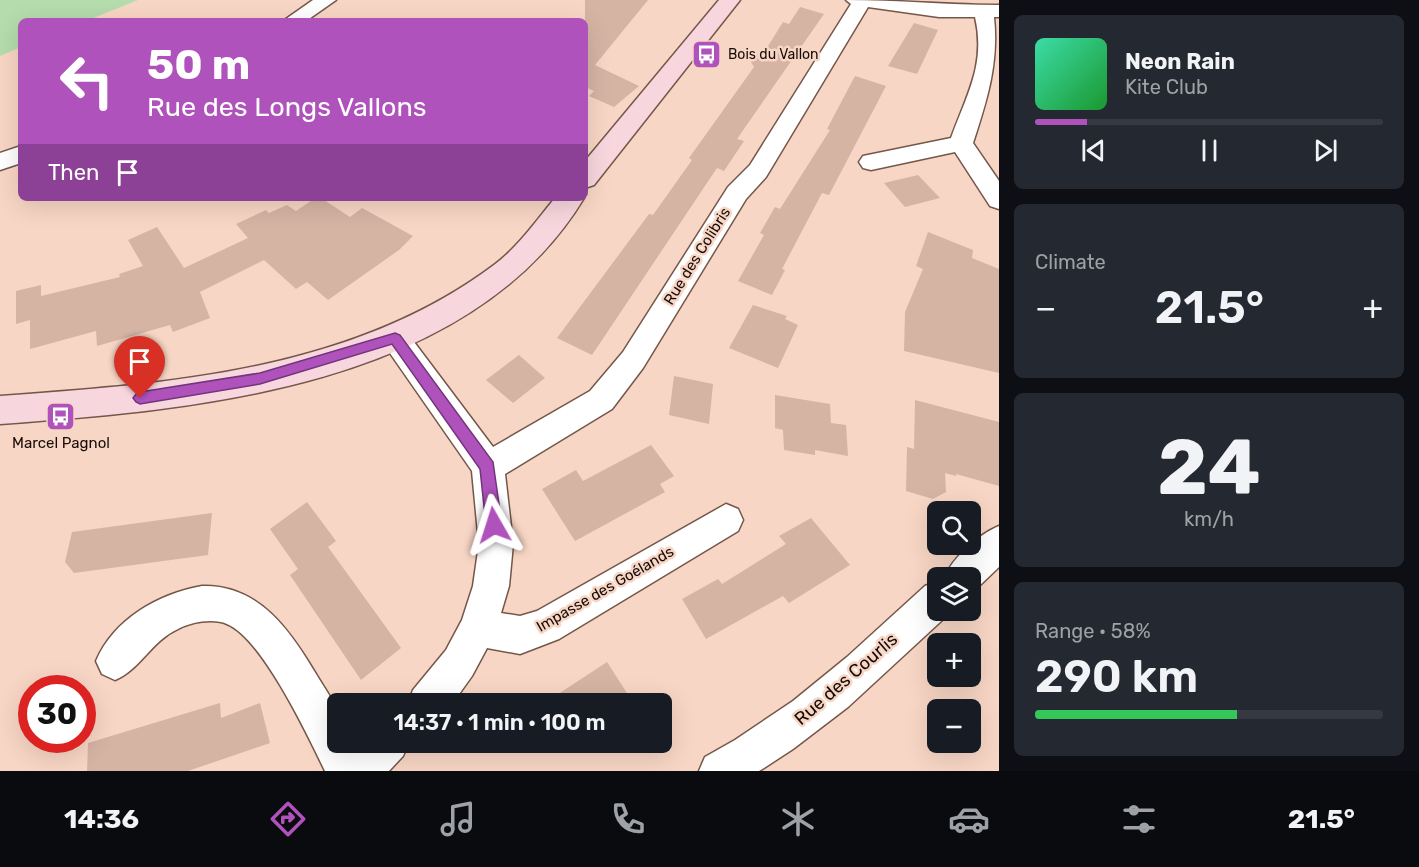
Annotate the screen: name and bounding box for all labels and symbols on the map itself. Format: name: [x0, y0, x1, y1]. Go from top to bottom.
bus stop icon: Bois du Vallon: [691, 38, 723, 70]
place label: Bois du Vallon: [728, 46, 819, 63]
street label: Rue des Colibris: [660, 204, 734, 308]
pin: [114, 336, 165, 398]
bus stop icon: Marcel Pagnol: [45, 400, 77, 432]
place label: Marcel Pagnol: [12, 434, 110, 452]
position arrow: [462, 493, 526, 557]
street label: Impasse des Goélands: [533, 542, 677, 636]
street label: Rue des Courlis: [790, 628, 902, 730]
speed limit sign: 30: [18, 675, 96, 753]

